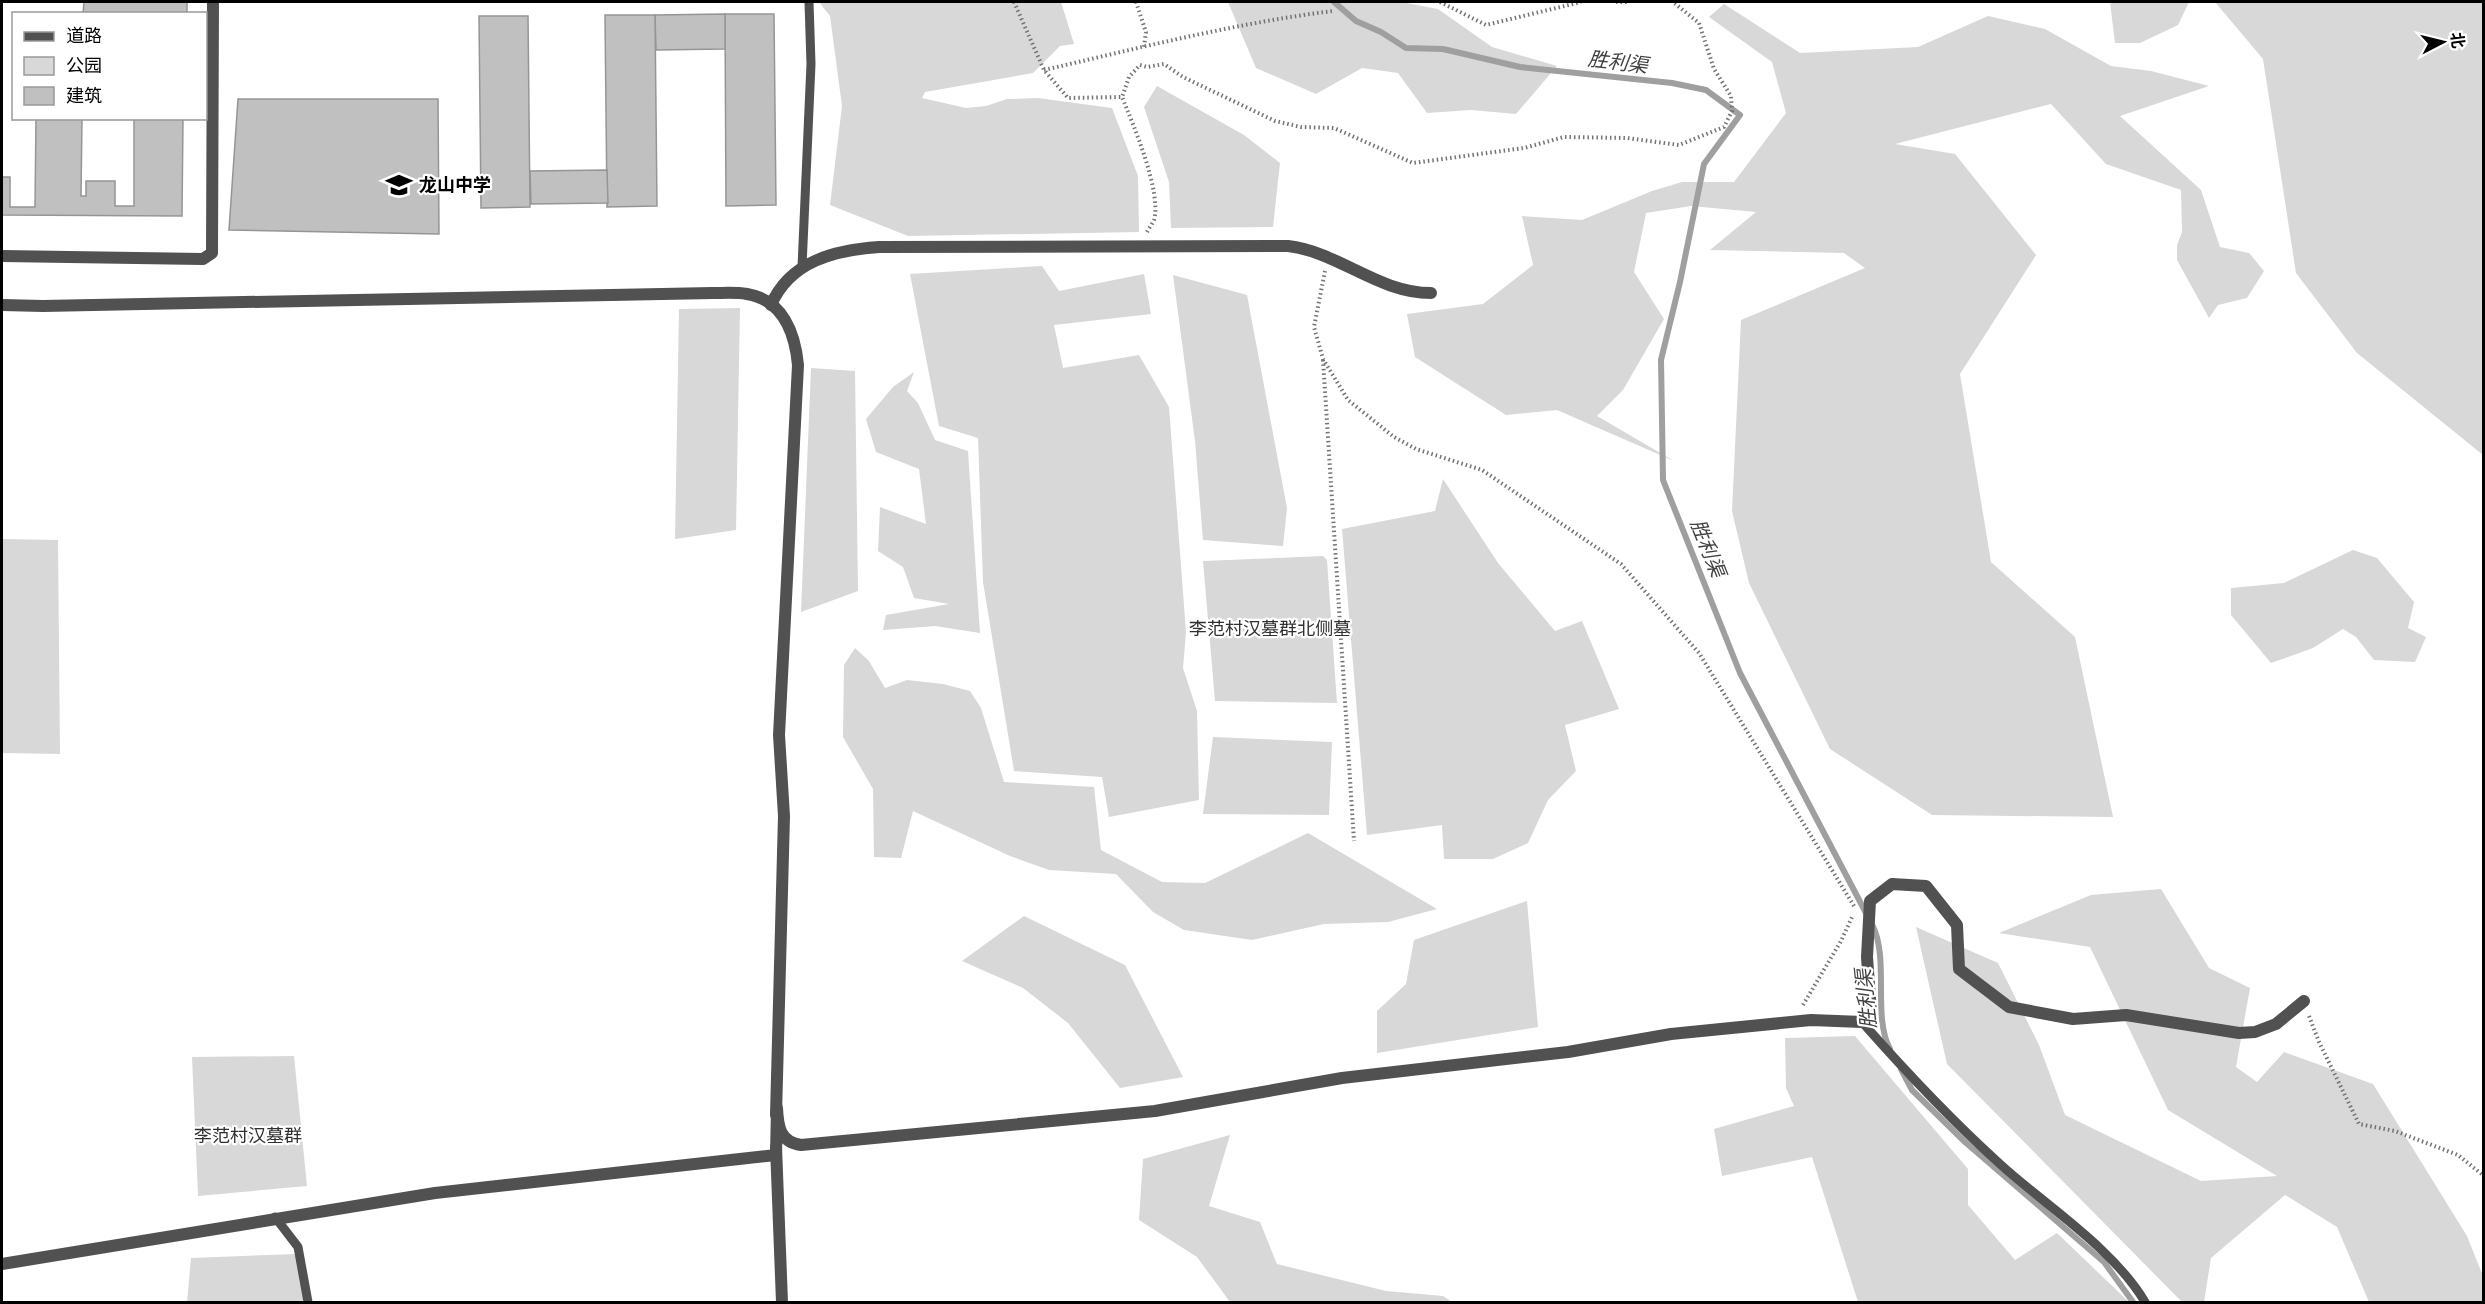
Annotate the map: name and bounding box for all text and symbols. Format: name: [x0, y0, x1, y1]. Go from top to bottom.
legend: [12, 12, 207, 120]
north arrow: [2413, 12, 2473, 72]
text: 道路: [66, 23, 102, 47]
text: 北: [2446, 31, 2470, 49]
water label: 胜利渠: [1587, 44, 1652, 79]
text: 公园: [66, 53, 102, 77]
text: 建筑: [66, 83, 102, 107]
school or university icon: 龙山中学: [384, 170, 414, 200]
place label: 龙山中学: [419, 172, 491, 196]
water label: 胜利渠: [1685, 515, 1733, 583]
park label: 李范村汉墓群北侧墓: [1189, 616, 1351, 640]
water label: 胜利渠: [1849, 965, 1882, 1030]
park label: 李范村汉墓群: [194, 1123, 302, 1147]

